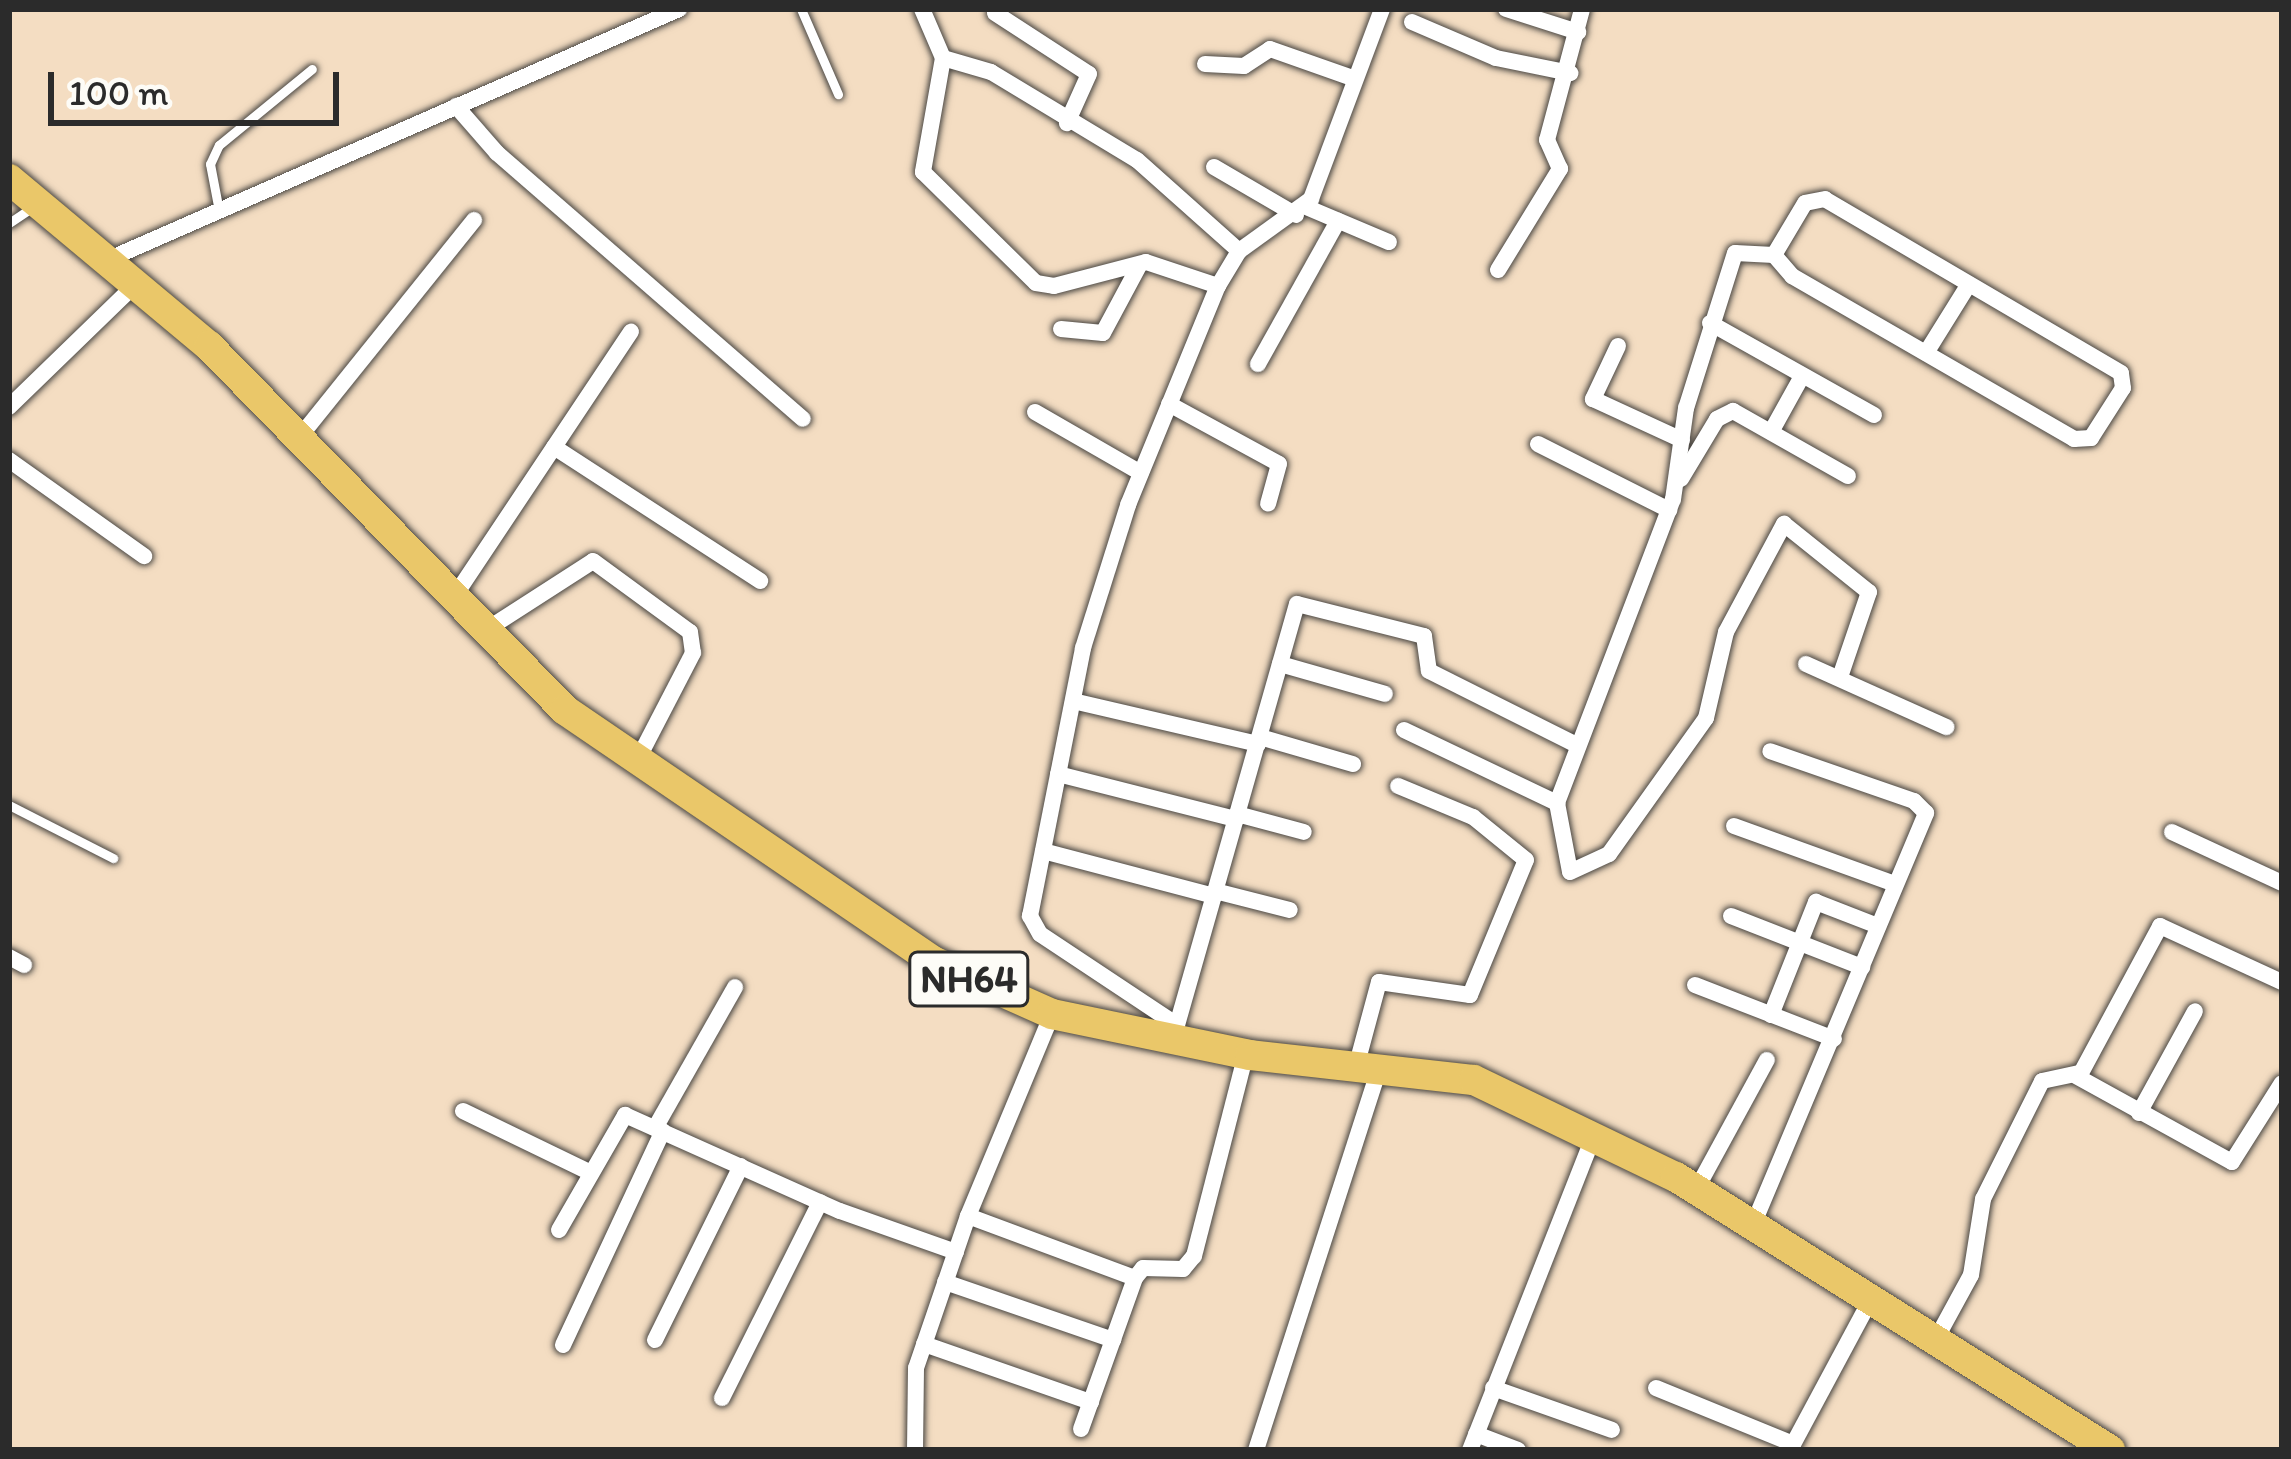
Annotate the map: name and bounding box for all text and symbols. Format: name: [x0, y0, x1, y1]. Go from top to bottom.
scale bar: [54, 48, 345, 122]
text: 100 m: [69, 71, 168, 114]
road number: NH64: [906, 946, 1032, 1012]

